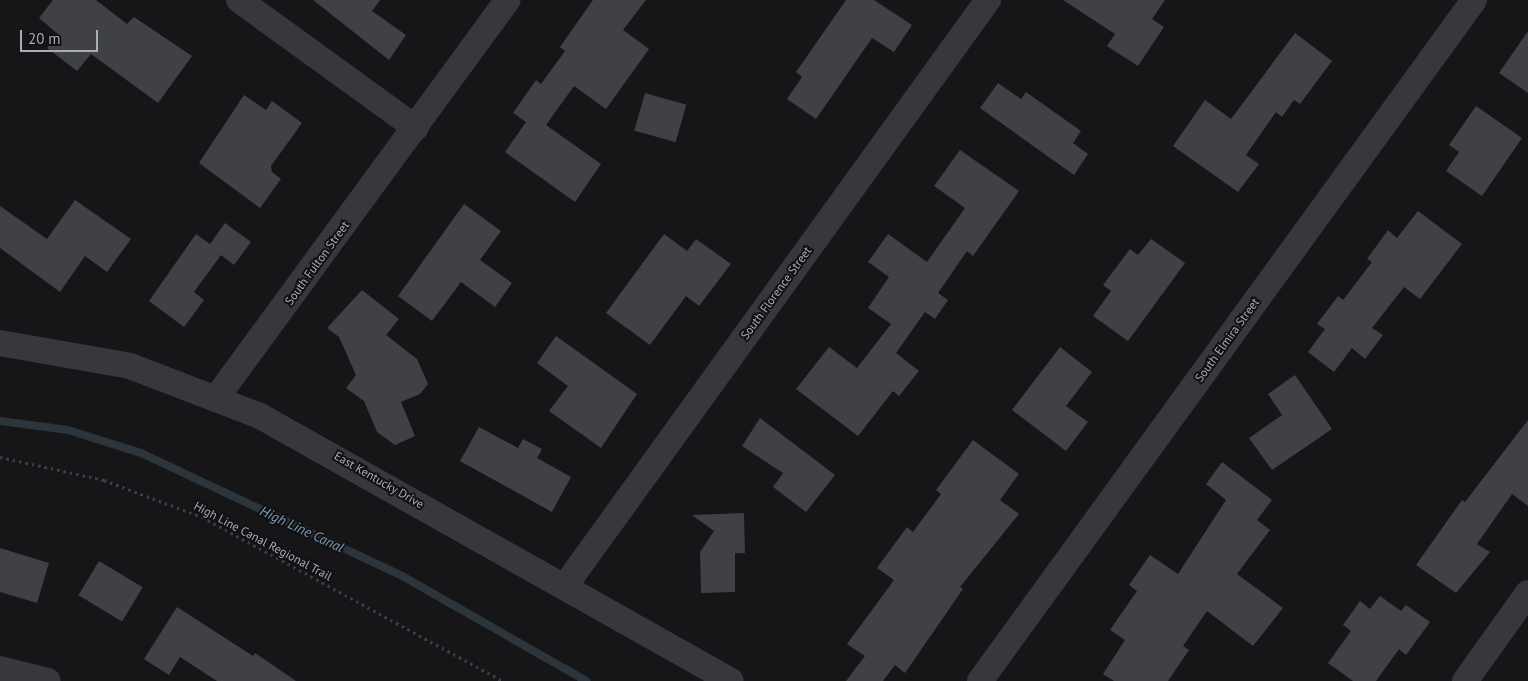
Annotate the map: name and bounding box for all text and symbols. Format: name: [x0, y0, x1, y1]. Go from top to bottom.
scale bar: [22, 20, 100, 52]
text: 20 m: [28, 29, 61, 48]
street label: South Fulton Street: [282, 218, 352, 308]
street label: South Florence Street: [738, 244, 814, 342]
street label: South Elmira Street: [1192, 295, 1262, 385]
street label: East Kentucky Drive: [331, 448, 427, 512]
street label: High Line Canal Regional Trail: [191, 498, 335, 584]
water label: High Line Canal: [257, 502, 347, 556]

